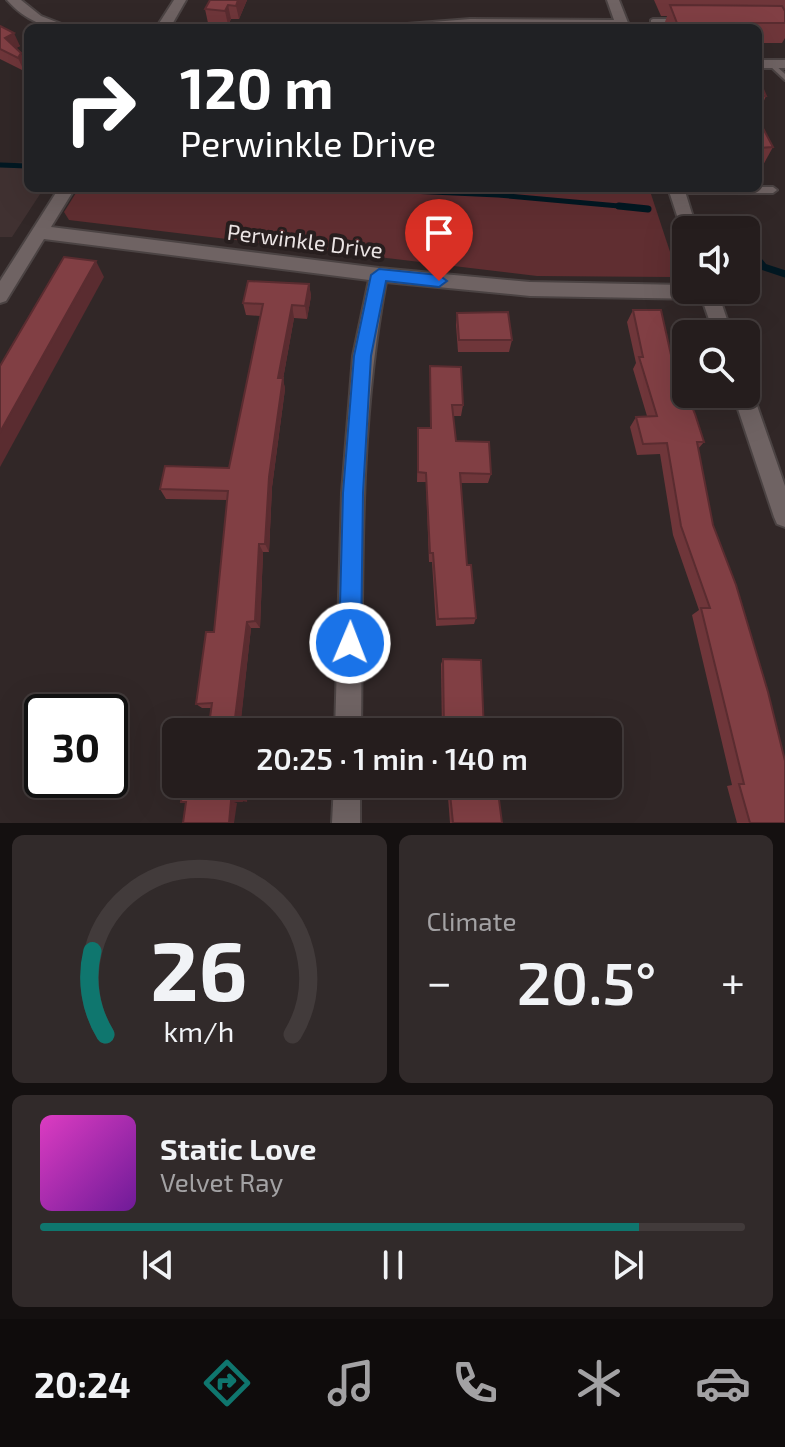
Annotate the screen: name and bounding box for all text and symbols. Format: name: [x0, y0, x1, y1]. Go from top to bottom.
text: 120 m: [180, 53, 334, 120]
icon: right: [48, 56, 152, 160]
text: Perwinkle Drive: [180, 121, 436, 164]
pin: [405, 199, 473, 281]
icon: arrive: [417, 211, 461, 255]
map controls: [672, 216, 760, 408]
button: sound: [672, 216, 760, 304]
street label: Perwinkle Drive: [226, 218, 384, 262]
button: search: [672, 320, 760, 408]
position arrow: [308, 601, 392, 685]
speed limit sign: 30: [24, 694, 128, 798]
text: 20:25 · 1 min · 140 m: [256, 740, 528, 776]
text: Climate: [427, 905, 516, 936]
text: 26: [151, 918, 248, 1018]
text: 20.5°: [517, 945, 656, 1017]
text: −: [427, 954, 452, 1007]
text: +: [721, 954, 745, 1007]
text: km/h: [164, 1013, 235, 1048]
text: Static Love: [160, 1130, 316, 1166]
text: Velvet Ray: [160, 1166, 283, 1197]
icon: previous: [136, 1243, 180, 1287]
icon: pause: [371, 1243, 415, 1287]
icon: next: [606, 1243, 650, 1287]
icon: directions: [199, 1355, 255, 1411]
icon: music: [323, 1355, 379, 1411]
icon: phone: [447, 1355, 503, 1411]
icon: climate: [571, 1355, 627, 1411]
icon: car: [695, 1355, 751, 1411]
text: 20:24: [34, 1362, 131, 1405]

